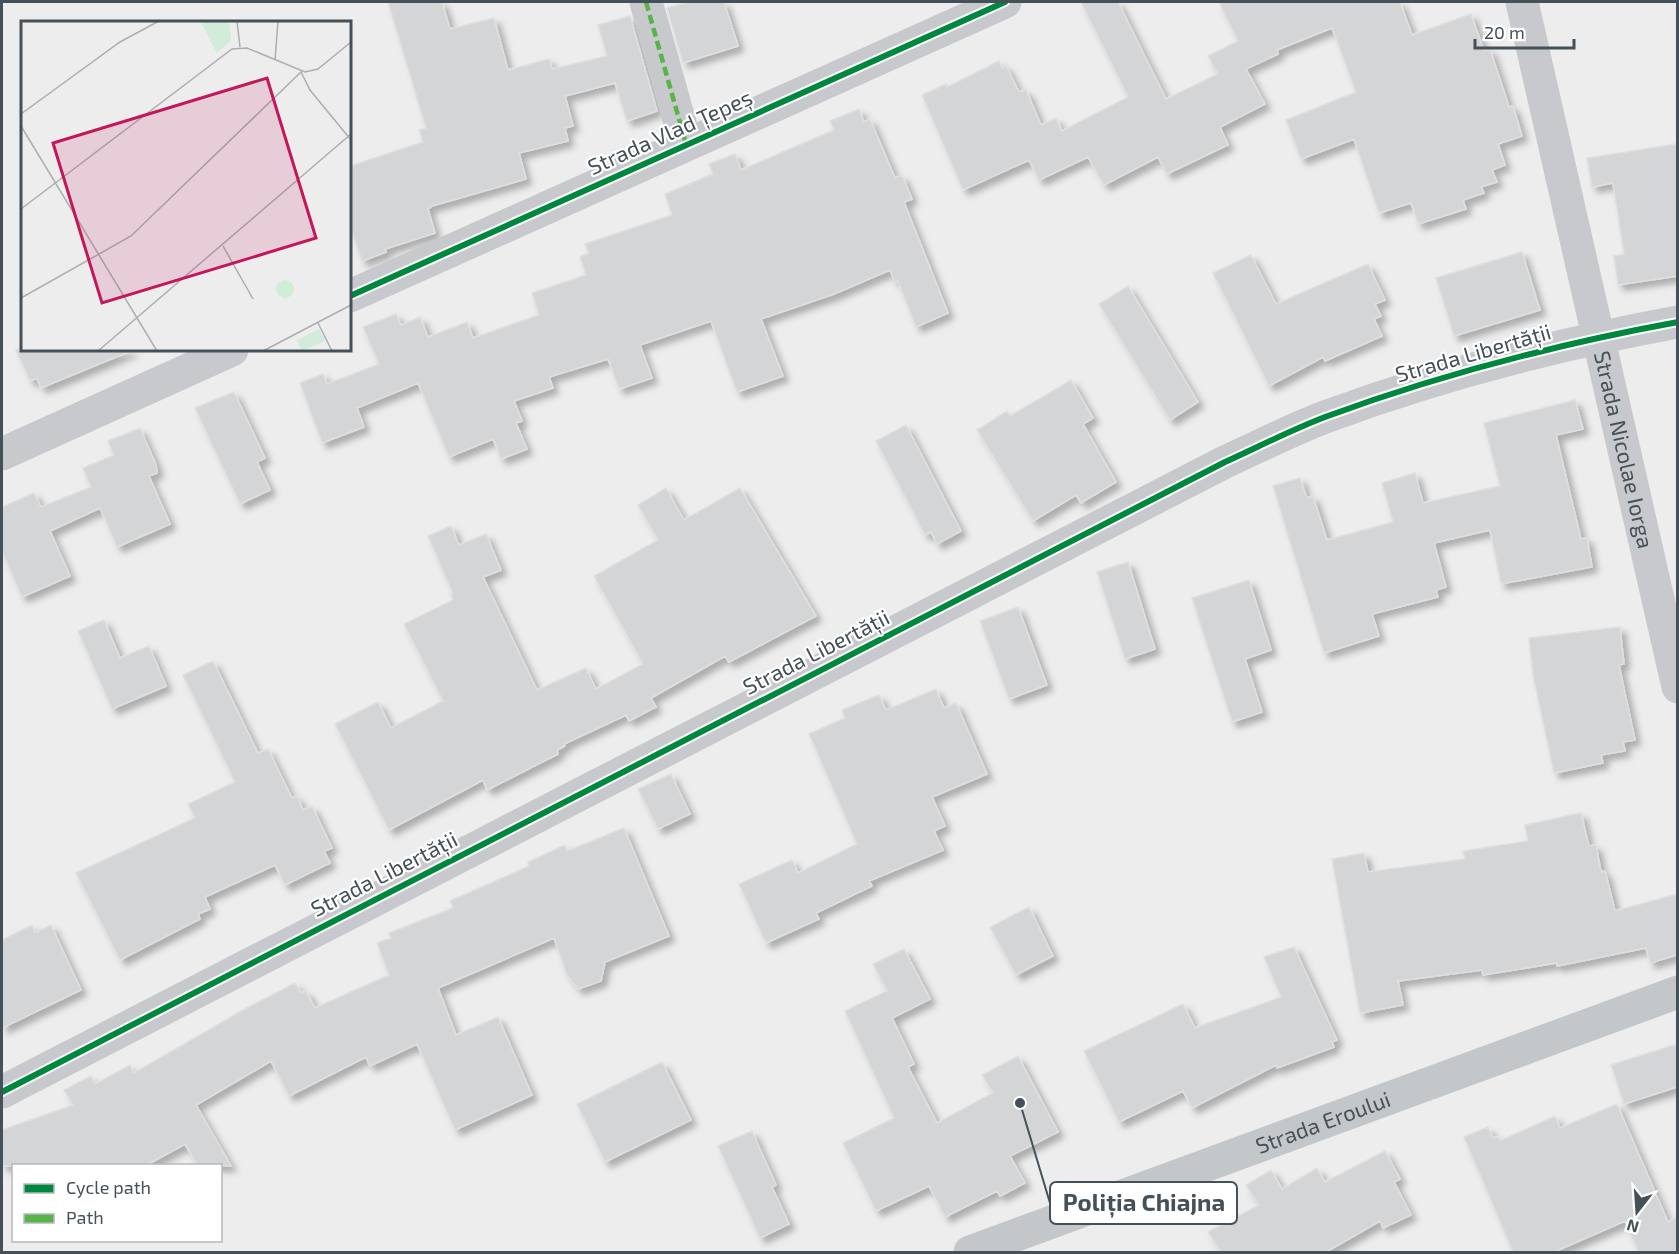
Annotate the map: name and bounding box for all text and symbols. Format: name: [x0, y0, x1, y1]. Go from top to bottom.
scale bar: [1475, 12, 1574, 50]
inset map: [21, 21, 351, 351]
text: 20 m: [1484, 21, 1525, 43]
street label: Strada Vlad Țepeș: [583, 83, 757, 181]
street label: Strada Libertății: [1392, 317, 1554, 389]
street label: Strada Nicolae Iorga: [1590, 348, 1660, 551]
street label: Strada Libertății: [738, 603, 894, 701]
street label: Strada Libertății: [306, 825, 462, 923]
street label: Strada Eroului: [1252, 1085, 1394, 1158]
legend: [12, 1164, 222, 1242]
text: Cycle path: [66, 1176, 151, 1198]
callout: Poliția Chiajna: [1050, 1182, 1237, 1224]
north arrow: [1607, 1182, 1667, 1242]
text: Poliția Chiajna: [1063, 1187, 1225, 1218]
text: Path: [66, 1206, 104, 1228]
text: N: [1624, 1216, 1641, 1238]

